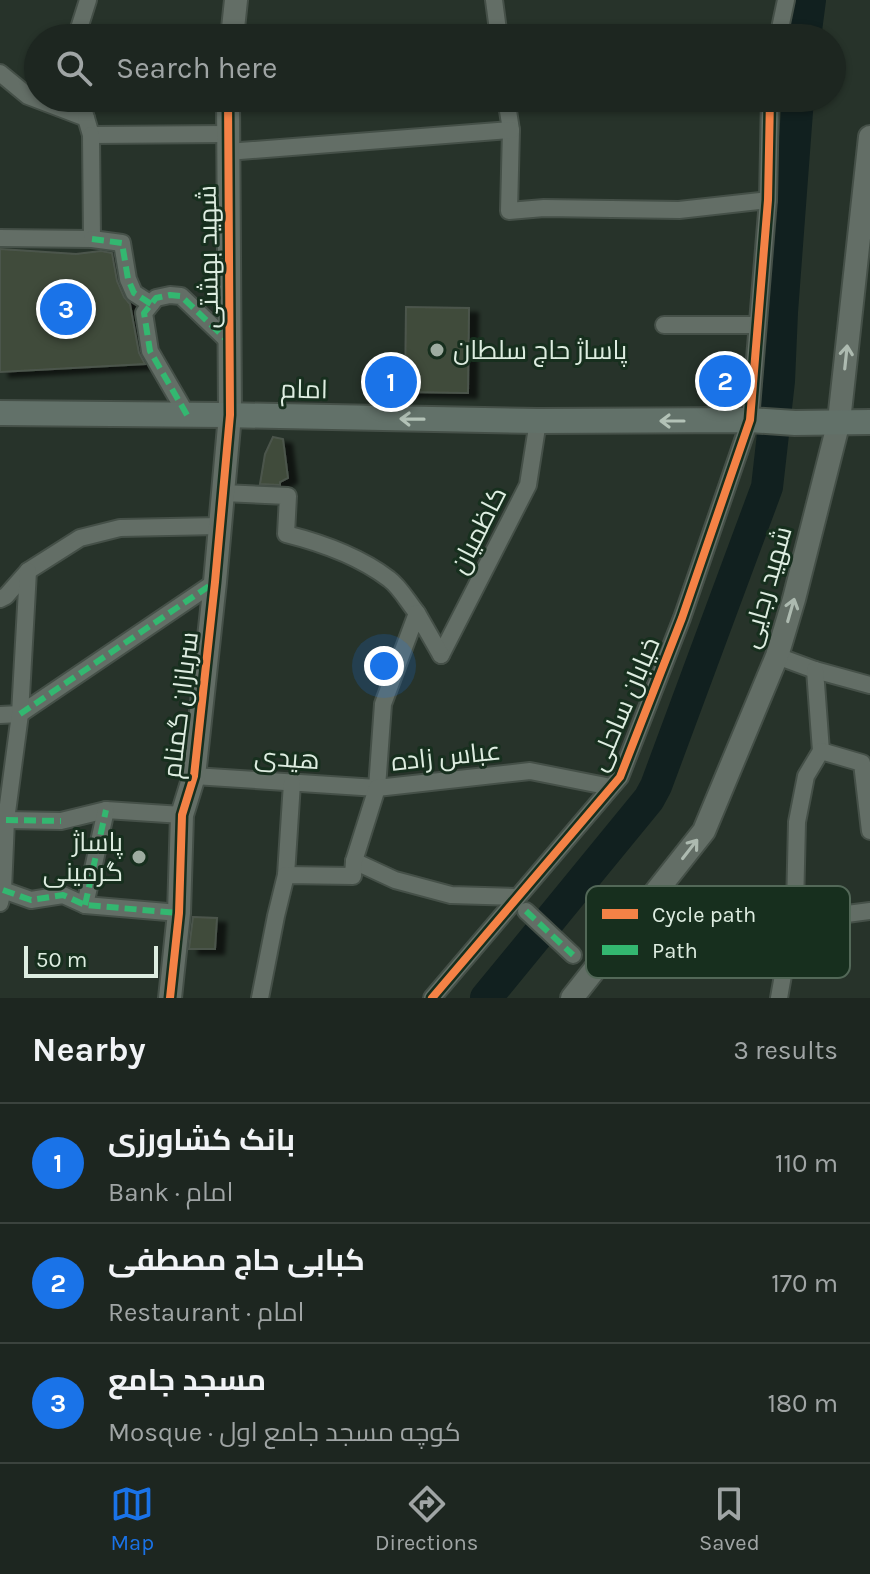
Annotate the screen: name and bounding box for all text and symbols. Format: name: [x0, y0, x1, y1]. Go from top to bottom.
search box: [24, 24, 846, 112]
icon: search: [52, 46, 96, 90]
text: Search here: [116, 50, 277, 86]
street label: شهید بهشتی: [192, 185, 225, 329]
pin: 3: [40, 279, 92, 339]
place label: پاساژ حاج سلطان: [453, 335, 627, 367]
marker: پاساژ حاج سلطان: [428, 341, 446, 359]
one-way arrow: [838, 344, 853, 371]
pin: 2: [699, 351, 751, 411]
pin: 1: [365, 352, 417, 412]
street label: امام: [280, 374, 328, 407]
one-way arrow: [399, 411, 426, 427]
one-way arrow: [659, 413, 686, 429]
street label: کاظمیان: [443, 482, 513, 579]
street label: شهید رجایی: [734, 523, 799, 652]
one-way arrow: [784, 598, 799, 624]
street label: سربازان گمنام: [156, 630, 207, 780]
street label: خیابان ساحلی: [582, 633, 667, 776]
your location: [364, 646, 404, 686]
street label: عباس زاده: [390, 735, 502, 778]
street label: هیدی: [253, 741, 321, 776]
place label: پاساژ گرمینی: [43, 827, 123, 888]
one-way arrow: [681, 839, 699, 860]
marker: پاساژ گرمینی: [130, 848, 148, 866]
legend: [586, 886, 850, 978]
text: Cycle path: [652, 902, 756, 928]
text: Path: [652, 938, 698, 964]
scale bar: [24, 942, 158, 978]
text: 50 m: [36, 947, 87, 973]
text: Nearby: [32, 1030, 146, 1070]
text: 3 results: [734, 1035, 838, 1066]
text: بانک کشاورزی: [108, 1122, 295, 1158]
text: 1: [53, 1148, 63, 1179]
text: 110 m: [775, 1148, 838, 1179]
text: Bank · امام: [108, 1177, 233, 1208]
text: کبابی حاج مصطفی: [108, 1242, 365, 1278]
text: 2: [50, 1268, 66, 1299]
text: 170 m: [771, 1268, 838, 1299]
text: Restaurant · امام: [108, 1297, 305, 1328]
text: مسجد جامع: [108, 1362, 266, 1398]
text: 3: [50, 1388, 66, 1419]
text: 180 m: [768, 1388, 838, 1419]
text: Mosque · کوچه مسجد جامع اول: [108, 1417, 461, 1448]
tab: Map: [110, 1482, 154, 1556]
tab: Directions: [375, 1482, 478, 1556]
tab: Saved: [699, 1482, 760, 1556]

